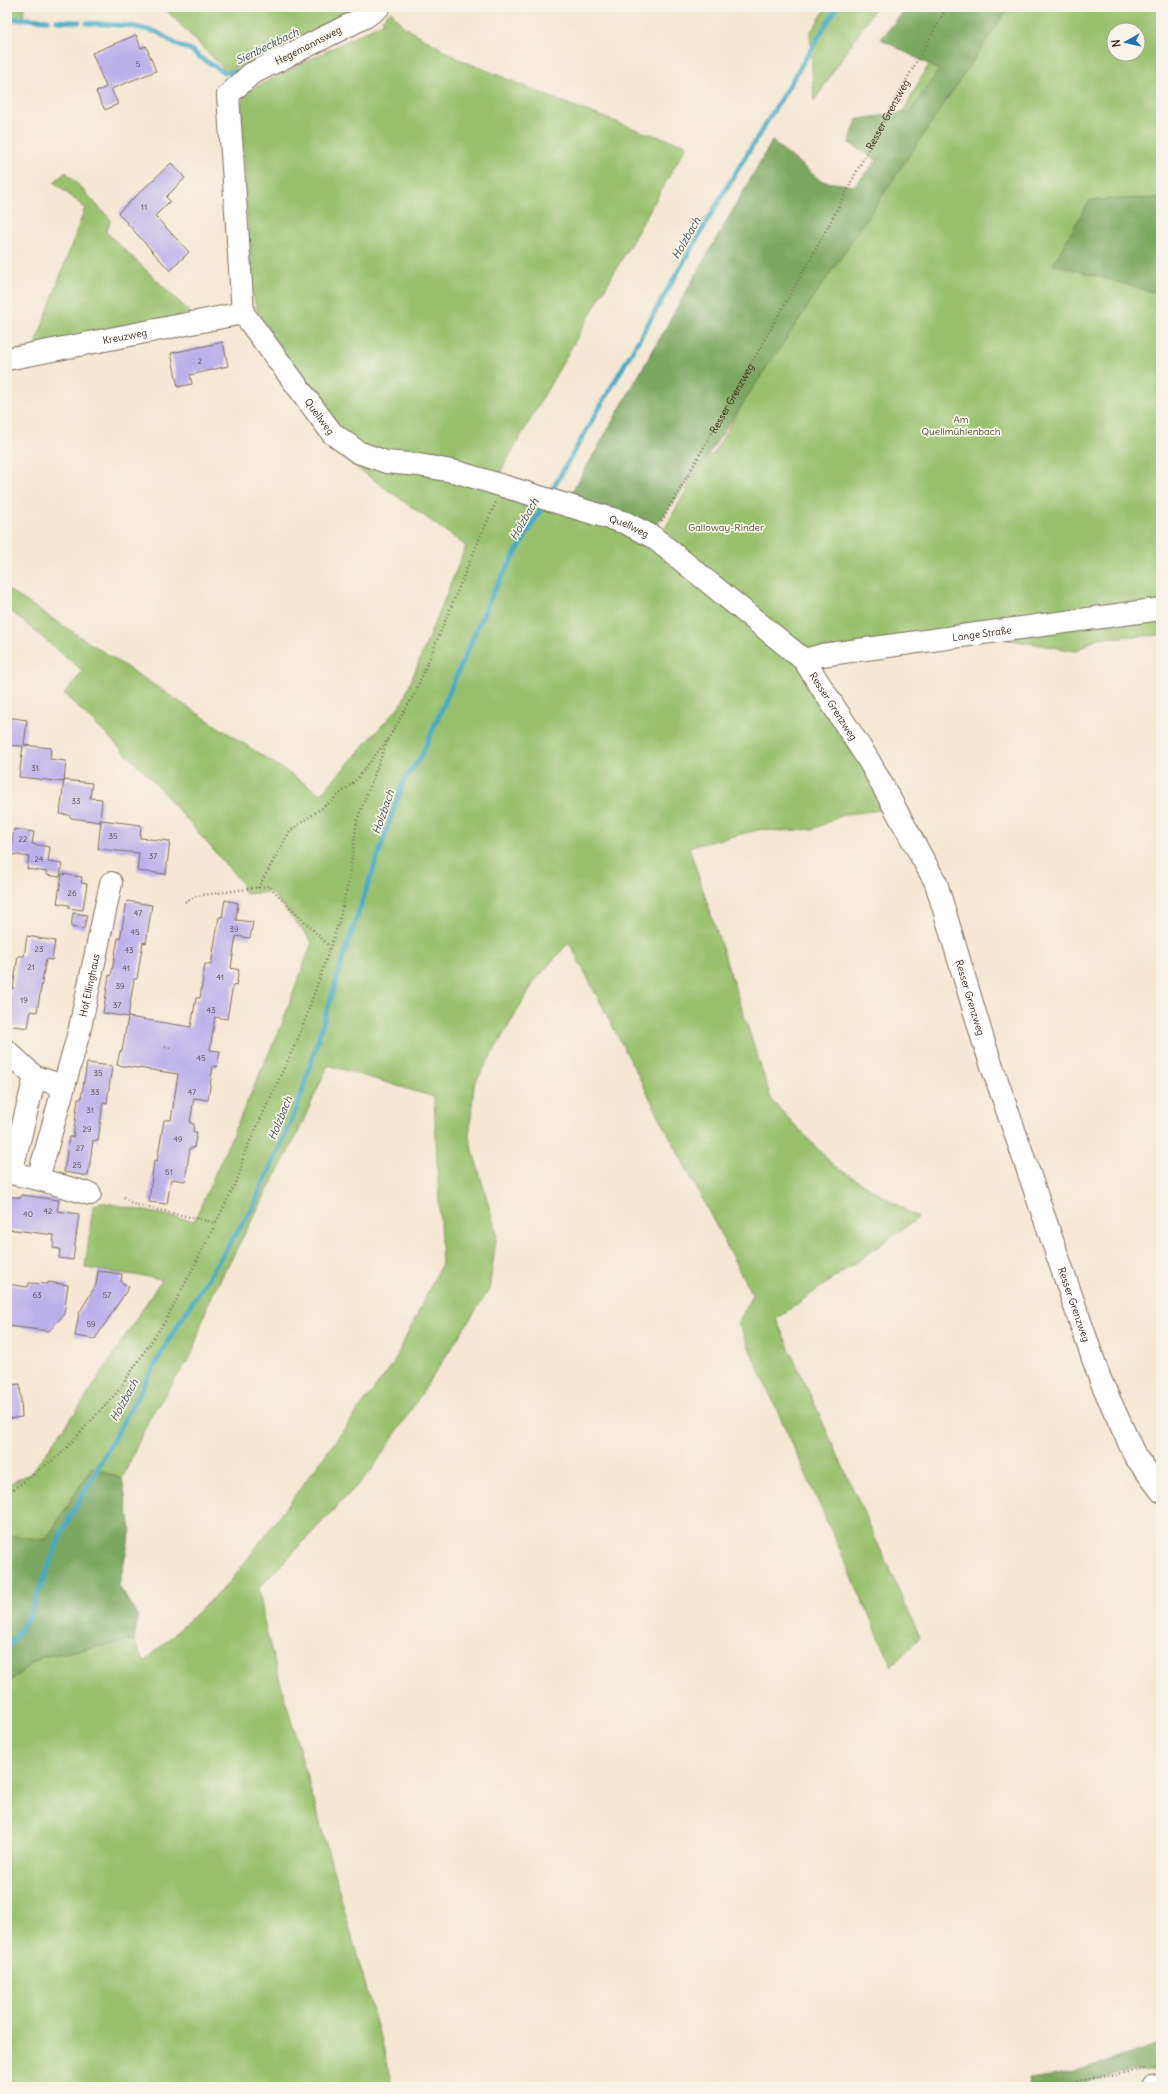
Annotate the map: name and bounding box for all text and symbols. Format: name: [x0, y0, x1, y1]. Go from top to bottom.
north arrow: [1106, 22, 1146, 62]
street label: Hegemannsweg: [273, 23, 344, 68]
water label: Sienbeckbach: [233, 24, 301, 67]
text: N: [1109, 39, 1124, 48]
house number: 5: [136, 59, 141, 69]
street label: Resser Grenzweg: [863, 77, 913, 152]
house number: 11: [141, 202, 147, 212]
water label: Holzbach: [668, 214, 704, 261]
street label: Kreuzweg: [102, 326, 148, 347]
house number: 2: [198, 356, 203, 366]
street label: Resser Grenzweg: [707, 361, 757, 436]
street label: Quellweg: [301, 396, 337, 437]
park label: Am Quellmühlenbach: [922, 413, 1001, 438]
water label: Holzbach: [506, 495, 542, 542]
street label: Quellweg: [608, 512, 651, 541]
park label: Galloway-Rinder: [688, 521, 764, 534]
street label: Lange Straße: [952, 623, 1012, 644]
street label: Resser Grenzweg: [807, 670, 860, 743]
house number: 31: [31, 763, 39, 773]
water label: Holzbach: [369, 787, 397, 836]
house number: 33: [71, 796, 81, 806]
house number: 35: [108, 831, 118, 841]
house number: 22: [19, 834, 28, 844]
house number: 37: [149, 851, 157, 861]
house number: 24: [35, 854, 44, 864]
house number: 26: [68, 888, 77, 898]
house number: 47: [134, 908, 142, 918]
house number: 39: [229, 924, 239, 934]
house number: 45: [130, 927, 140, 937]
house number: 23: [35, 944, 44, 954]
house number: 43: [124, 945, 134, 955]
street label: Hof Ellinghaus: [76, 952, 103, 1018]
street label: Resser Grenzweg: [952, 958, 987, 1037]
house number: 21: [27, 962, 35, 972]
house number: 41: [122, 963, 130, 973]
house number: 41: [216, 972, 224, 982]
house number: 39: [115, 981, 125, 991]
house number: 19: [20, 995, 28, 1005]
house number: 37: [113, 1000, 121, 1010]
house number: 43: [206, 1005, 216, 1015]
house number: 45: [196, 1053, 206, 1063]
house number: 35: [93, 1068, 103, 1078]
house number: 33: [90, 1087, 100, 1097]
house number: 47: [188, 1087, 196, 1097]
water label: Holzbach: [265, 1093, 295, 1142]
house number: 31: [86, 1105, 94, 1115]
house number: 29: [83, 1124, 92, 1134]
house number: 49: [173, 1134, 183, 1144]
house number: 27: [76, 1143, 84, 1153]
house number: 25: [73, 1160, 82, 1170]
house number: 51: [165, 1167, 173, 1177]
house number: 42: [43, 1206, 53, 1216]
house number: 40: [23, 1209, 33, 1219]
street label: Resser Grenzweg: [1055, 1265, 1093, 1344]
house number: 63: [32, 1290, 42, 1300]
house number: 57: [103, 1290, 111, 1300]
house number: 59: [86, 1319, 96, 1329]
water label: Holzbach: [107, 1376, 142, 1424]

